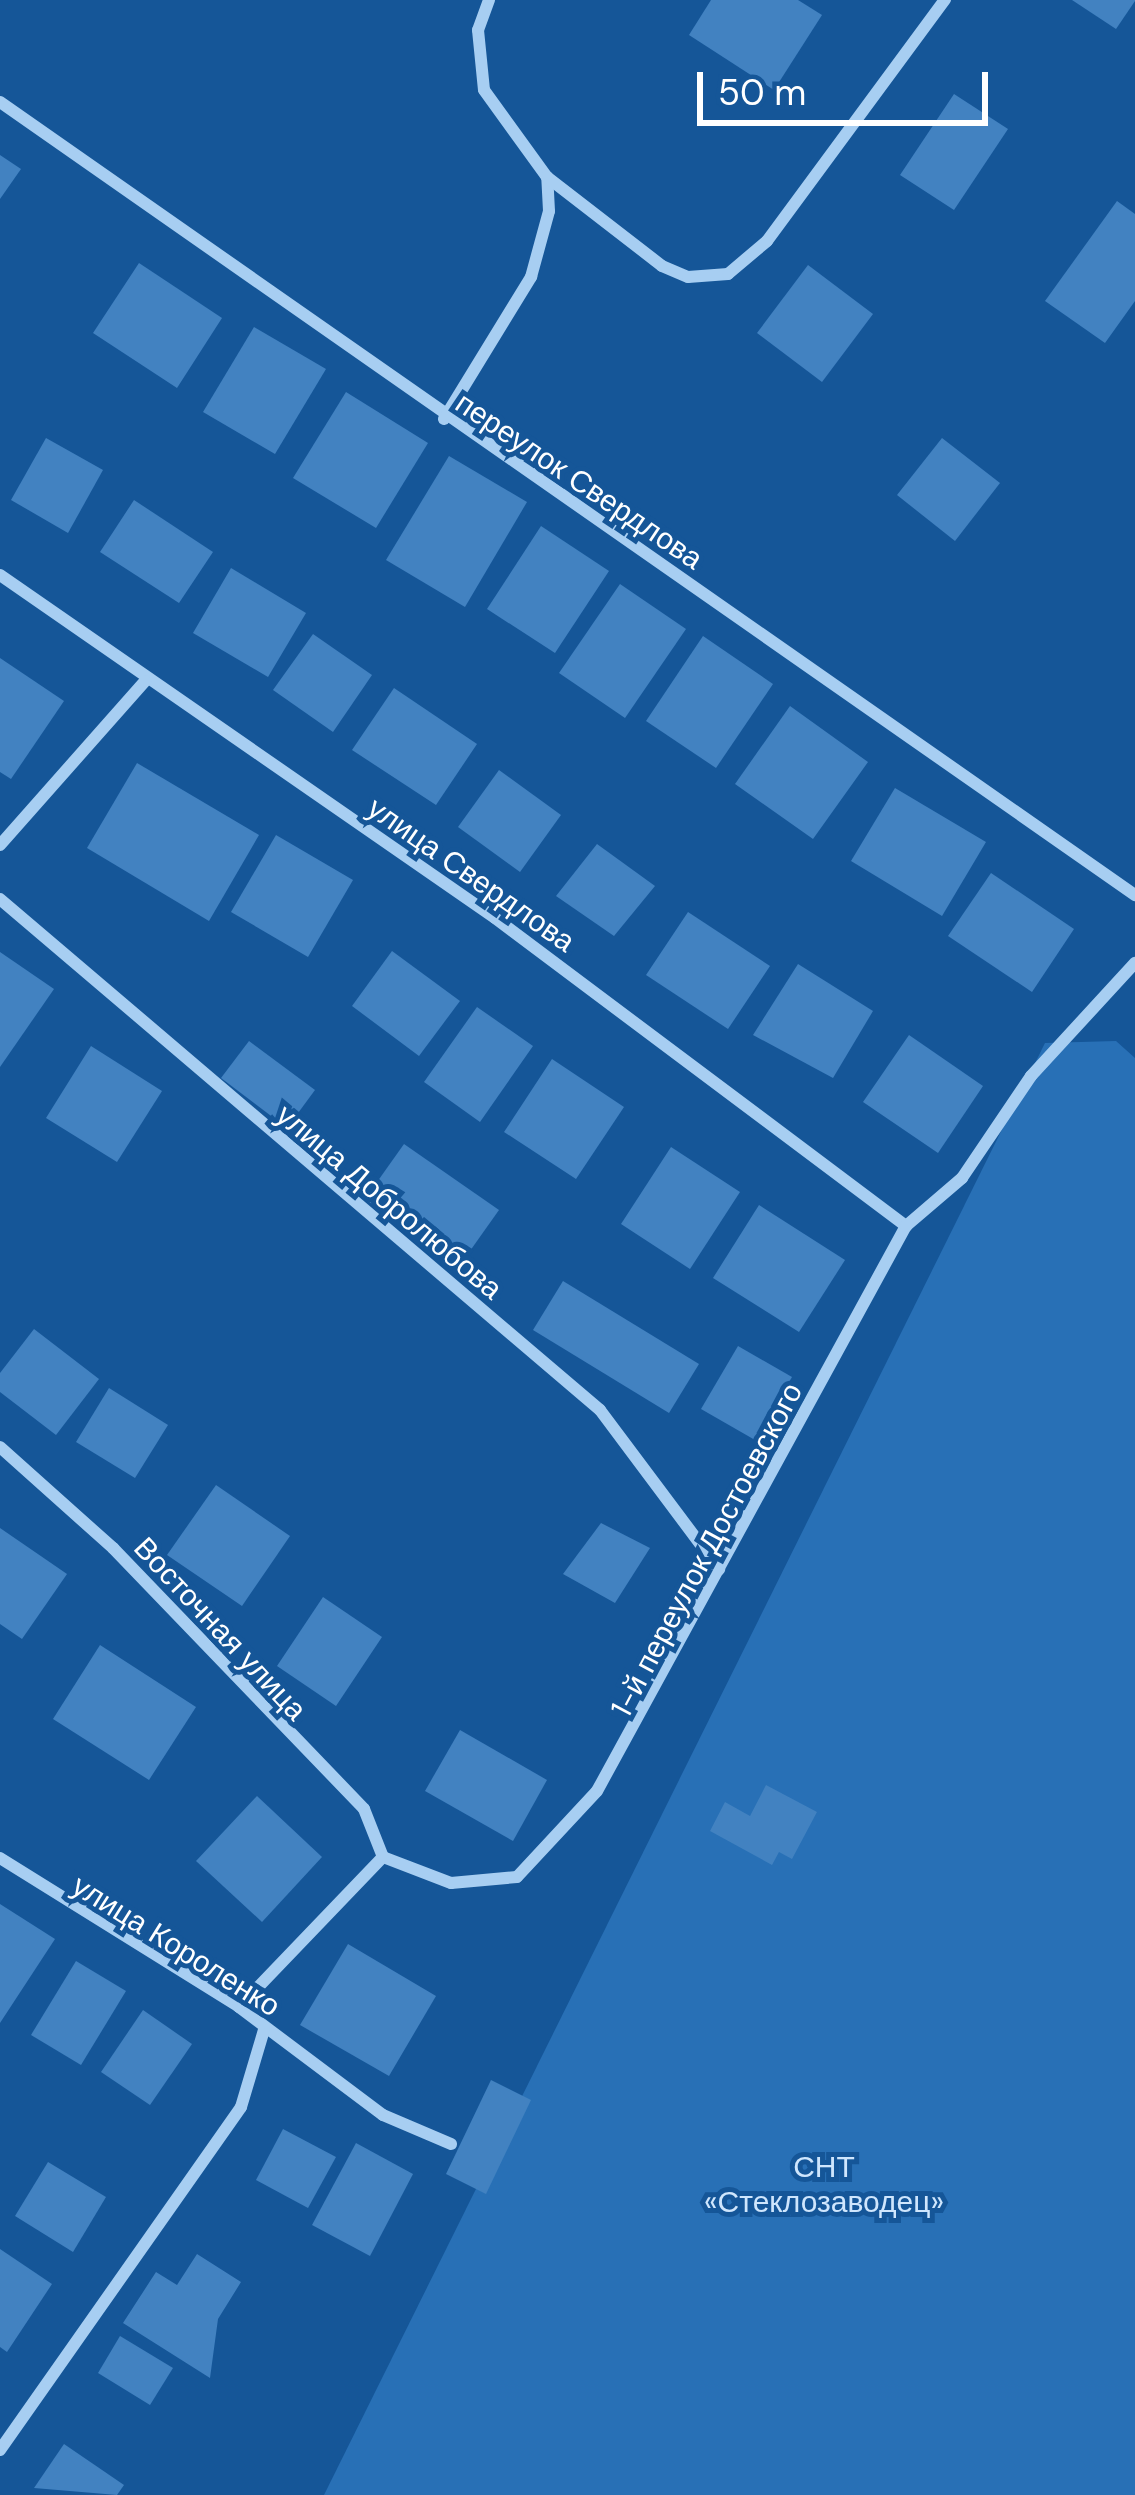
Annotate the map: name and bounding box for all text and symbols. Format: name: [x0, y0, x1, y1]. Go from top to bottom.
scale bar: [703, 48, 994, 122]
text: 50 m: [718, 69, 806, 116]
street label: переулок Свердлова: [449, 385, 709, 577]
street label: улица Свердлова: [360, 790, 582, 960]
street label: улица Добролюбова: [269, 1097, 509, 1307]
street label: 1-й переулок Достоевского: [604, 1377, 810, 1723]
street label: Восточная улица: [126, 1530, 314, 1728]
street label: улица Короленко: [65, 1868, 287, 2024]
park label: СНТ «Стеклозаводец»: [704, 2149, 944, 2220]

